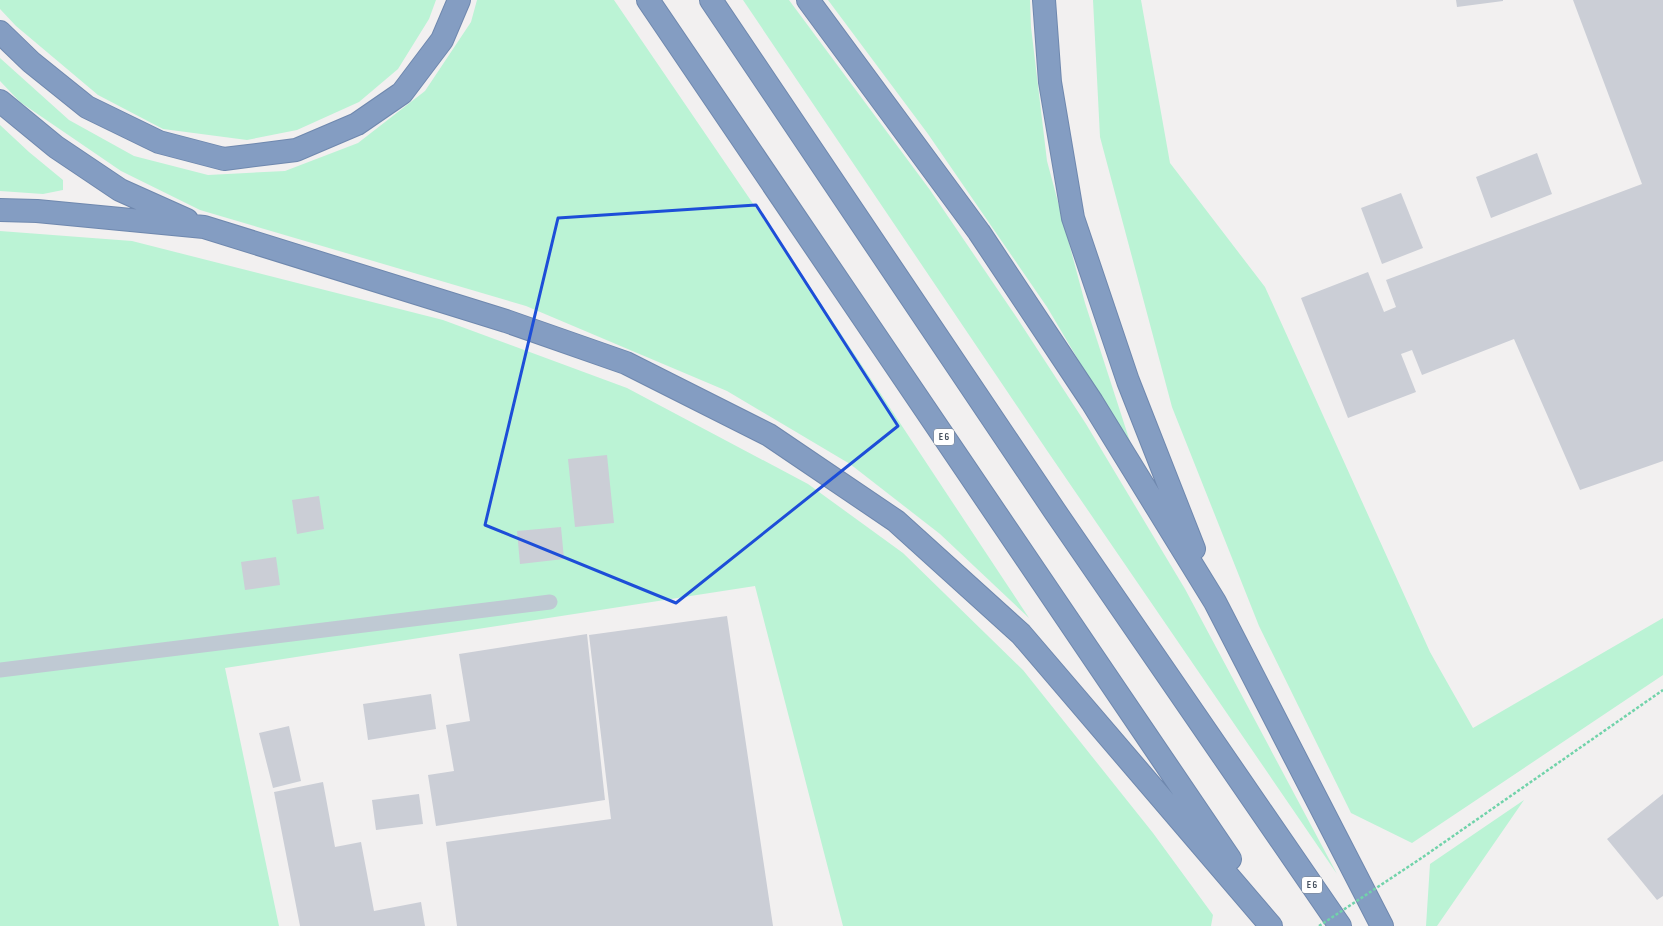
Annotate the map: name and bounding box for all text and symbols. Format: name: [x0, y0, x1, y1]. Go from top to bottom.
road number: E 6: [934, 429, 954, 445]
road number: E 6: [1302, 877, 1322, 893]

